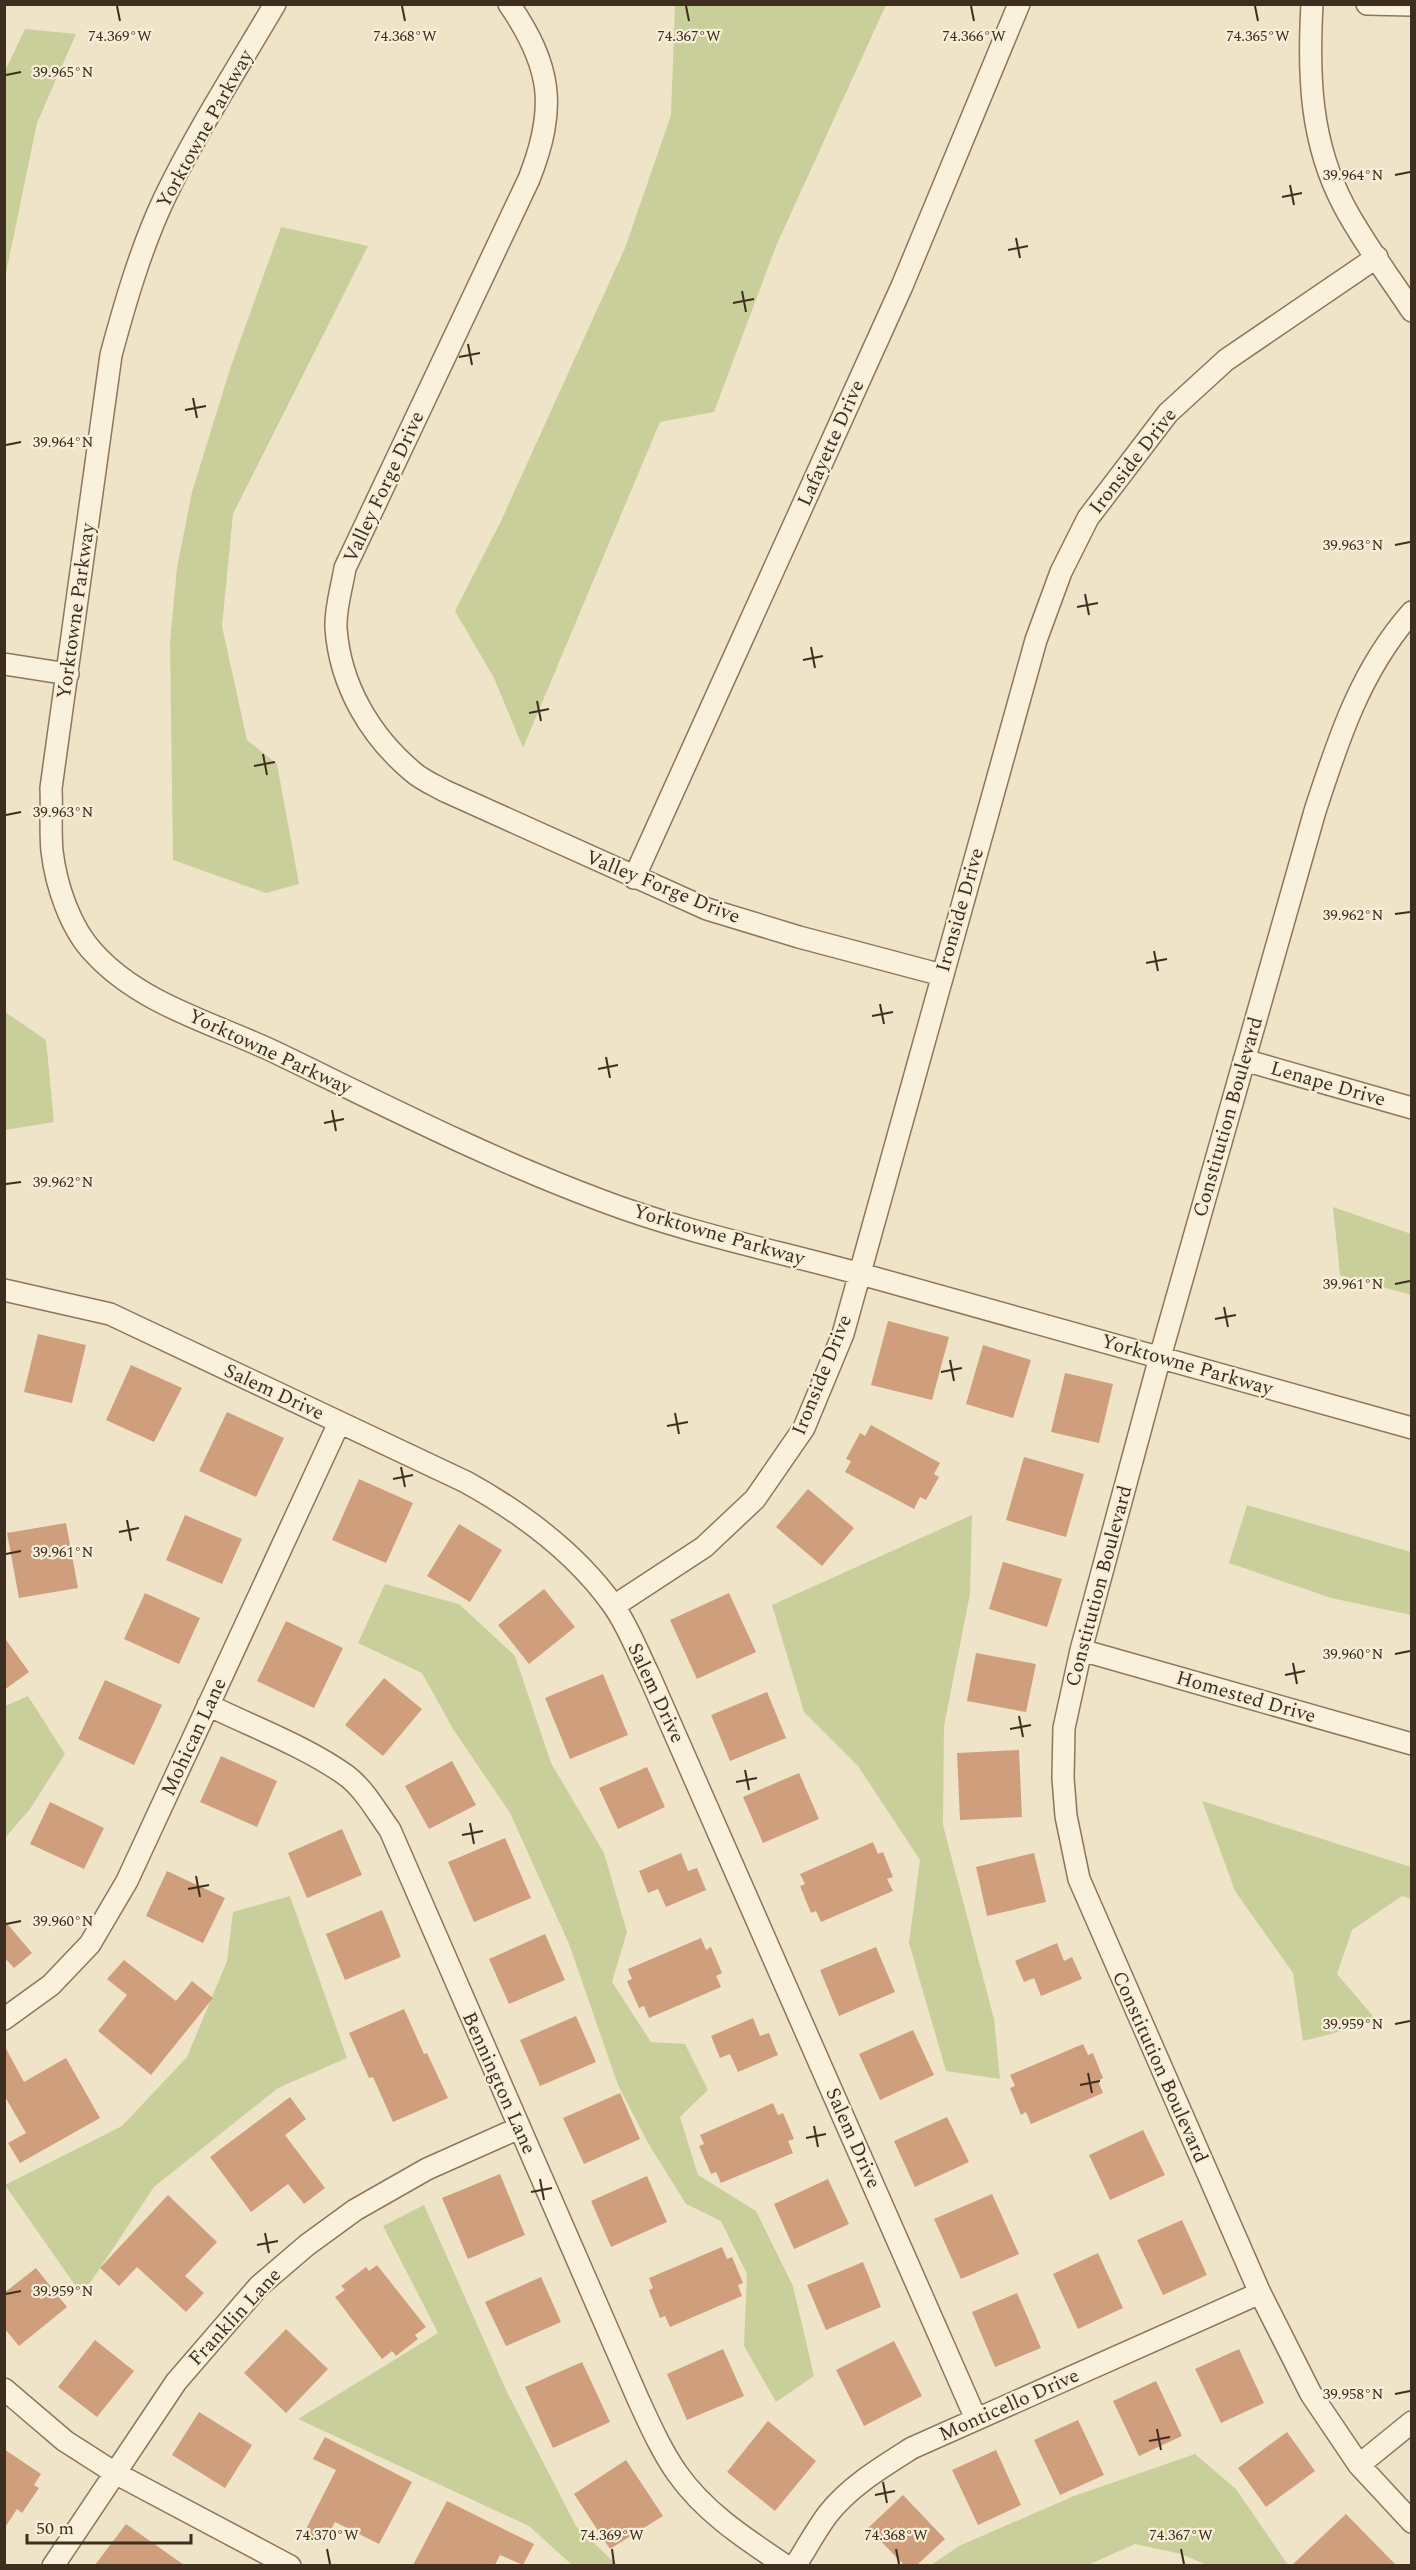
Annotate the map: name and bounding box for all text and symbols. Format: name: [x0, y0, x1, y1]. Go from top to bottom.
text: 74.369°W: [88, 25, 152, 48]
text: 74.368°W: [373, 25, 437, 48]
text: 74.367°W: [657, 25, 721, 48]
text: 74.366°W: [942, 25, 1006, 48]
text: 74.365°W: [1226, 25, 1290, 48]
street label: Yorktowne Parkway: [149, 43, 262, 214]
text: 39.965°N: [33, 61, 93, 84]
text: 39.964°N: [1323, 164, 1383, 187]
street label: Lafayette Drive: [790, 375, 872, 511]
street label: Ironside Drive: [1082, 401, 1184, 521]
street label: Valley Forge Drive: [336, 406, 432, 568]
text: 39.964°N: [33, 431, 93, 454]
street label: Yorktowne Parkway: [49, 520, 103, 701]
text: 39.963°N: [1323, 534, 1383, 557]
text: 39.963°N: [33, 801, 93, 824]
street label: Valley Forge Drive: [581, 842, 745, 932]
street label: Ironside Drive: [928, 844, 992, 976]
text: 39.962°N: [1323, 904, 1383, 927]
street label: Yorktowne Parkway: [183, 1001, 358, 1104]
street label: Constitution Boulevard: [1185, 1013, 1271, 1221]
street label: Lenape Drive: [1267, 1053, 1389, 1115]
text: 39.962°N: [33, 1171, 93, 1194]
street label: Yorktowne Parkway: [630, 1196, 810, 1274]
text: 39.961°N: [1323, 1273, 1383, 1296]
street label: Ironside Drive: [784, 1310, 860, 1440]
street label: Yorktowne Parkway: [1098, 1326, 1278, 1404]
street label: Salem Drive: [219, 1356, 329, 1428]
street label: Constitution Boulevard: [1058, 1482, 1140, 1690]
text: 39.961°N: [33, 1541, 93, 1564]
street label: Salem Drive: [620, 1638, 692, 1748]
text: 39.960°N: [1323, 1643, 1383, 1666]
street label: Homested Drive: [1173, 1663, 1319, 1731]
street label: Mohican Lane: [153, 1673, 235, 1801]
text: 39.960°N: [33, 1910, 93, 1933]
street label: Constitution Boulevard: [1104, 1966, 1216, 2168]
street label: Bennington Lane: [454, 2007, 544, 2159]
text: 39.959°N: [1323, 2013, 1383, 2036]
street label: Salem Drive: [817, 2083, 889, 2193]
street label: Franklin Lane: [181, 2261, 289, 2373]
text: 39.959°N: [33, 2280, 93, 2303]
street label: Monticello Drive: [934, 2361, 1084, 2449]
text: 39.958°N: [1323, 2383, 1383, 2406]
scale bar: [27, 2507, 190, 2545]
text: 50 m: [36, 2515, 74, 2542]
text: 74.370°W: [295, 2524, 359, 2547]
text: 74.369°W: [580, 2524, 644, 2547]
text: 74.368°W: [864, 2524, 928, 2547]
text: 74.367°W: [1149, 2524, 1213, 2547]

